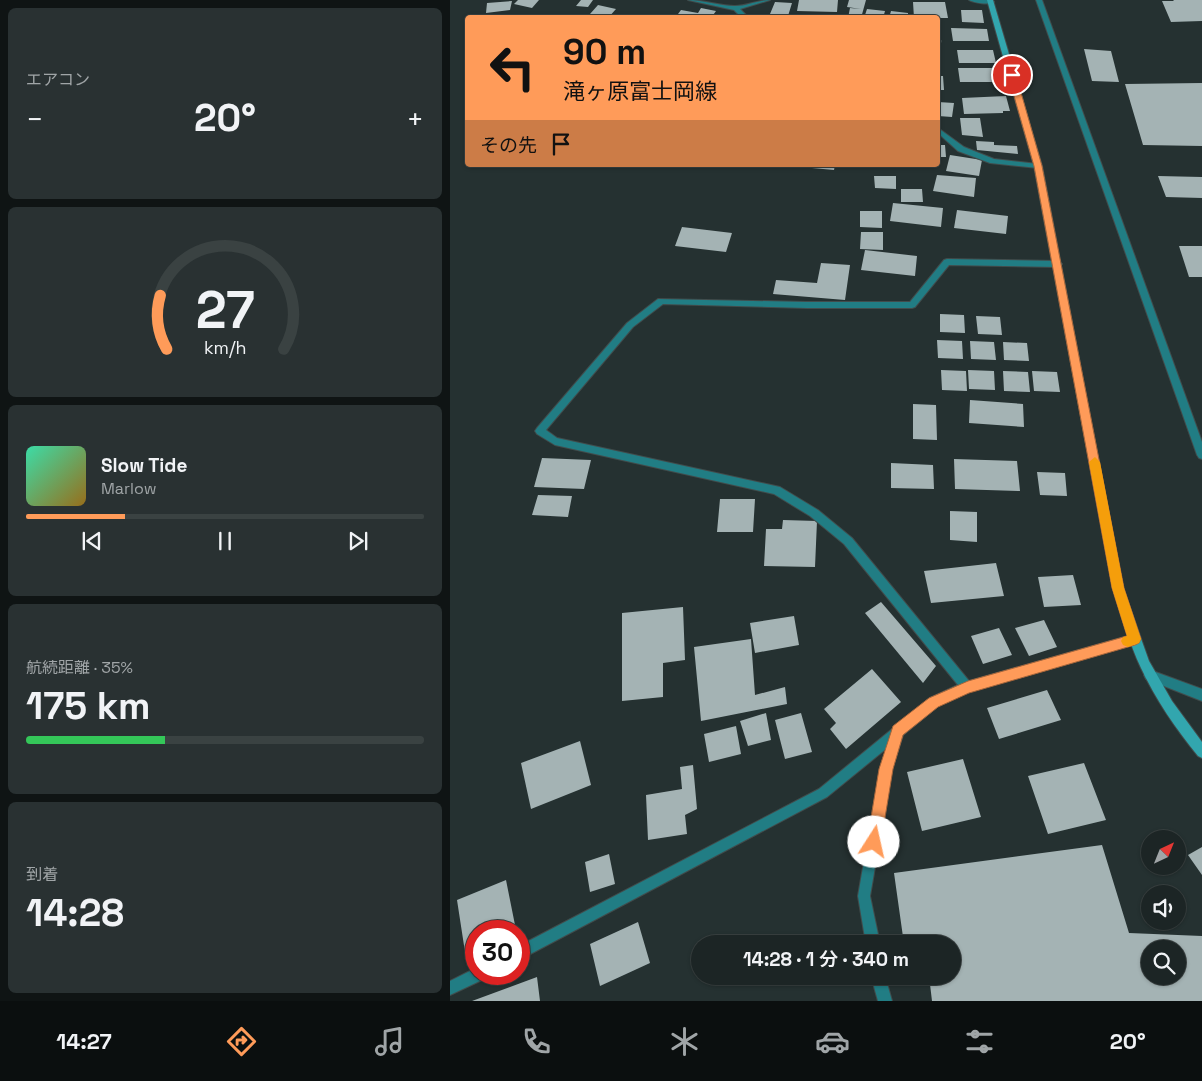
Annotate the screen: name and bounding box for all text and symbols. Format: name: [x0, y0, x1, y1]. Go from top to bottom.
text: 90 m: [563, 30, 646, 74]
icon: left: [480, 35, 545, 100]
pin: [991, 54, 1033, 96]
icon: arrive: [998, 61, 1026, 89]
text: エアコン: [26, 69, 90, 90]
text: 滝ヶ原富士岡線: [563, 77, 717, 105]
text: 20°: [194, 94, 256, 142]
text: −: [26, 101, 43, 137]
text: +: [407, 101, 424, 137]
icon: arrive: [547, 130, 575, 158]
text: その先: [480, 133, 537, 158]
text: 27: [195, 277, 255, 343]
text: km/h: [204, 336, 246, 359]
text: Slow Tide: [101, 453, 187, 478]
text: Marlow: [101, 478, 157, 499]
icon: previous: [78, 527, 106, 555]
icon: pause: [211, 527, 239, 555]
icon: next: [344, 527, 372, 555]
text: 航続距離 · 35%: [26, 657, 133, 678]
text: 175 km: [26, 682, 151, 730]
position arrow: [847, 815, 899, 867]
north arrow: [1141, 830, 1186, 875]
map controls: [1141, 830, 1186, 985]
text: 到着: [26, 864, 58, 885]
button: sound: [1141, 885, 1186, 930]
text: 14:28: [26, 889, 124, 937]
speed limit sign: 30: [465, 920, 530, 985]
button: search: [1141, 940, 1186, 985]
text: 14:28 · 1 分 · 340 m: [743, 947, 909, 972]
icon: directions: [224, 1024, 259, 1059]
icon: music: [372, 1024, 407, 1059]
icon: phone: [519, 1024, 554, 1059]
icon: climate: [667, 1024, 702, 1059]
icon: car: [815, 1024, 850, 1059]
icon: filters: [962, 1024, 997, 1059]
text: 14:27: [56, 1027, 112, 1055]
text: 20°: [1110, 1027, 1146, 1055]

